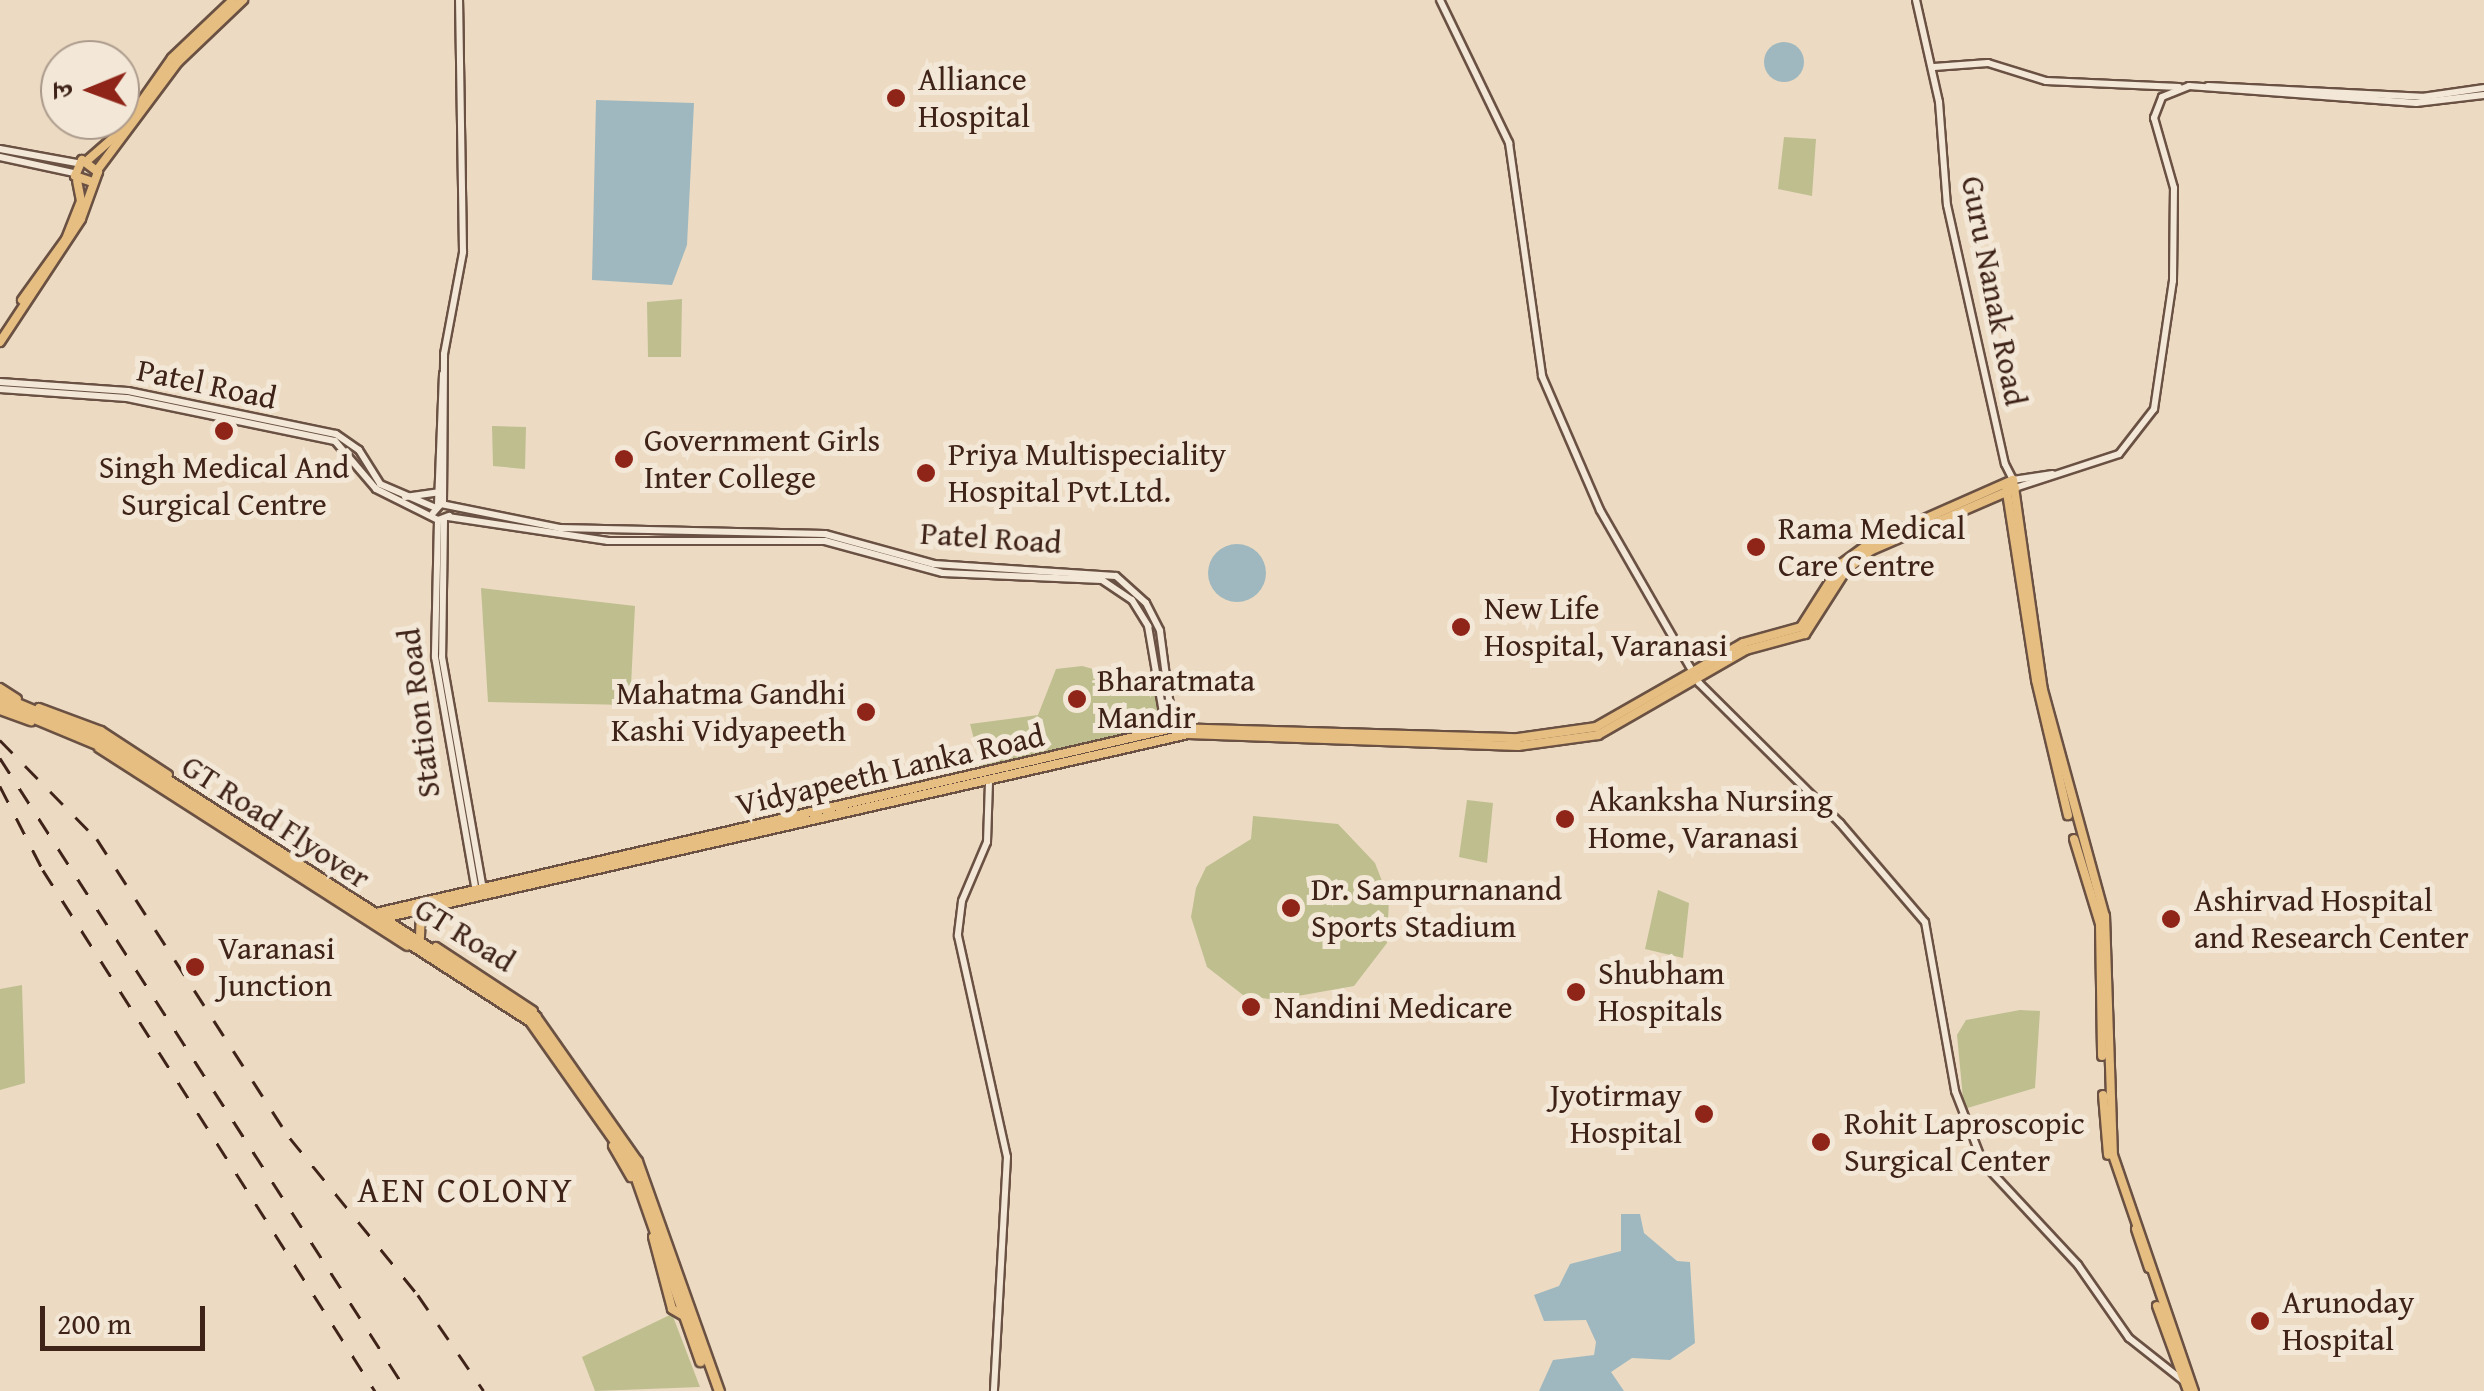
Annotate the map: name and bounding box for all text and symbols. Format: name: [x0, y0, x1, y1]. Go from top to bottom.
north arrow: [40, 40, 140, 140]
place label: Alliance Hospital: [918, 61, 1030, 136]
text: उ: [41, 83, 82, 98]
marker: Alliance Hospital: [883, 85, 909, 111]
street label: Guru Nanak Road: [1953, 173, 2035, 409]
street label: Patel Road: [134, 350, 280, 418]
marker: Singh Medical And Surgical Centre: [211, 418, 237, 444]
place label: Government Girls Inter College: [644, 422, 880, 497]
place label: Priya Multispeciality Hospital Pvt.Ltd.: [948, 436, 1226, 511]
marker: Government Girls Inter College: [613, 448, 635, 470]
place label: Singh Medical And Surgical Centre: [99, 449, 349, 524]
marker: Priya Multispeciality Hospital Pvt.Ltd.: [913, 460, 939, 486]
place label: Rama Medical Care Centre: [1778, 510, 1965, 585]
street label: Patel Road: [919, 514, 1063, 562]
marker: Rama Medical Care Centre: [1743, 534, 1769, 560]
place label: New Life Hospital, Varanasi: [1484, 590, 1728, 665]
marker: New Life Hospital, Varanasi: [1448, 614, 1474, 640]
street label: Station Road: [390, 626, 448, 800]
place label: Bharatmata Mandir: [1097, 662, 1255, 737]
place label: Mahatma Gandhi Kashi Vidyapeeth: [611, 675, 846, 750]
marker: Bharatmata Mandir: [1066, 688, 1088, 710]
marker: Mahatma Gandhi Kashi Vidyapeeth: [855, 701, 877, 723]
street label: Vidyapeeth Lanka Road: [732, 716, 1048, 824]
street label: GT Road Flyover: [175, 747, 377, 897]
place label: Akanksha Nursing Home, Varanasi: [1588, 782, 1833, 857]
marker: Akanksha Nursing Home, Varanasi: [1552, 806, 1578, 832]
place label: Dr. Sampurnanand Sports Stadium: [1311, 871, 1562, 946]
place label: Ashirvad Hospital and Research Center: [2194, 882, 2469, 957]
street label: GT Road: [408, 889, 522, 981]
marker: Dr. Sampurnanand Sports Stadium: [1280, 897, 1302, 919]
marker: Ashirvad Hospital and Research Center: [2158, 906, 2184, 932]
place label: Varanasi Junction: [218, 930, 335, 1005]
marker: Varanasi Junction: [182, 954, 208, 980]
place label: Shubham Hospitals: [1598, 955, 1725, 1030]
marker: Shubham Hospitals: [1563, 979, 1589, 1005]
place label: Nandini Medicare: [1274, 988, 1512, 1026]
marker: Nandini Medicare: [1238, 994, 1264, 1020]
place label: Jyotirmay Hospital: [1550, 1077, 1682, 1152]
marker: Jyotirmay Hospital: [1691, 1101, 1717, 1127]
place label: Rohit Laproscopic Surgical Center: [1844, 1105, 2085, 1180]
marker: Rohit Laproscopic Surgical Center: [1808, 1129, 1834, 1155]
district label: AEN COLONY: [357, 1169, 575, 1211]
place label: Arunoday Hospital: [2282, 1284, 2414, 1359]
scale bar: [45, 1286, 210, 1348]
text: 200 m: [57, 1301, 131, 1345]
marker: Arunoday Hospital: [2247, 1308, 2273, 1334]

